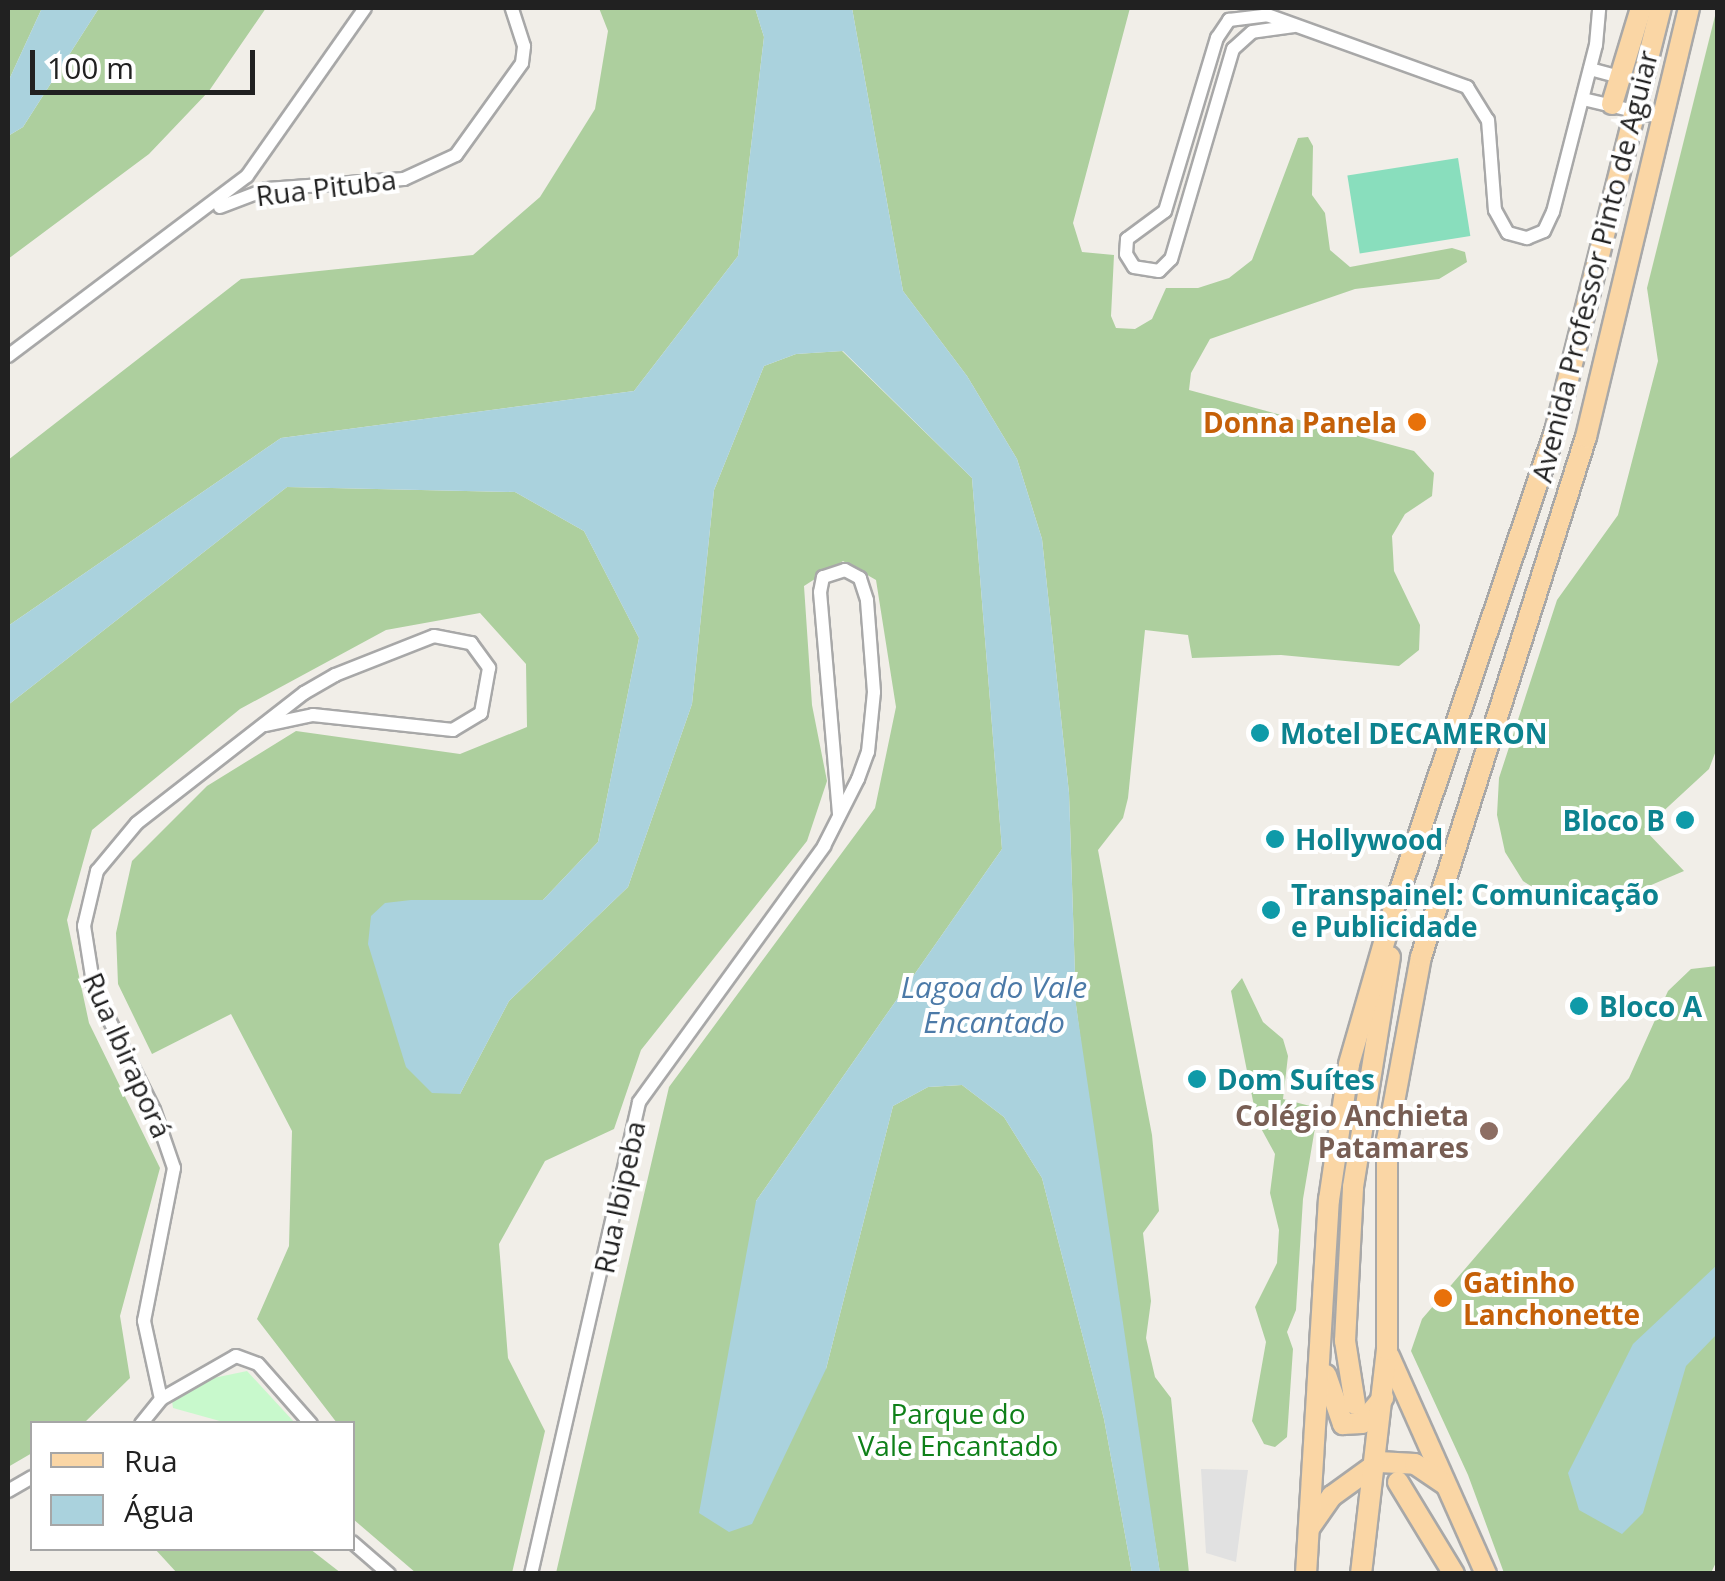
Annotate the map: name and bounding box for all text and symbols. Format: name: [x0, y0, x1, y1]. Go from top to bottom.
scale bar: [35, 30, 260, 92]
text: 100 m: [47, 47, 134, 88]
street label: Avenida Professor Pinto de Aguiar: [1524, 47, 1664, 485]
street label: Rua Pituba: [254, 162, 398, 212]
place label: Donna Panela: [1203, 405, 1397, 439]
marker: Donna Panela: [1406, 411, 1428, 433]
place label: Motel DECAMERON: [1280, 716, 1547, 750]
marker: Motel DECAMERON: [1249, 722, 1271, 744]
place label: Bloco B: [1562, 803, 1665, 837]
marker: Bloco B: [1674, 809, 1696, 831]
place label: Hollywood: [1295, 822, 1443, 856]
marker: Hollywood: [1264, 828, 1286, 850]
place label: Transpainel: Comunicação e Publicidade: [1291, 877, 1659, 943]
marker: Transpainel: Comunicação e Publicidade: [1260, 899, 1282, 921]
street label: Rua Ibiraporá: [77, 967, 179, 1143]
water label: Lagoa do Vale Encantado: [901, 969, 1087, 1040]
place label: Bloco A: [1599, 989, 1702, 1023]
marker: Bloco A: [1568, 995, 1590, 1017]
place label: Dom Suítes: [1217, 1062, 1375, 1096]
marker: Dom Suítes: [1186, 1068, 1208, 1090]
place label: Colégio Anchieta Patamares: [1235, 1098, 1469, 1164]
street label: Rua Ibipeba: [586, 1118, 652, 1276]
marker: Colégio Anchieta Patamares: [1478, 1120, 1500, 1142]
place label: Gatinho Lanchonette: [1463, 1265, 1640, 1331]
marker: Gatinho Lanchonette: [1432, 1287, 1454, 1309]
park label: Parque do Vale Encantado: [858, 1396, 1058, 1462]
legend: [30, 1421, 355, 1551]
text: Rua: [124, 1440, 178, 1481]
text: Água: [124, 1490, 194, 1531]

